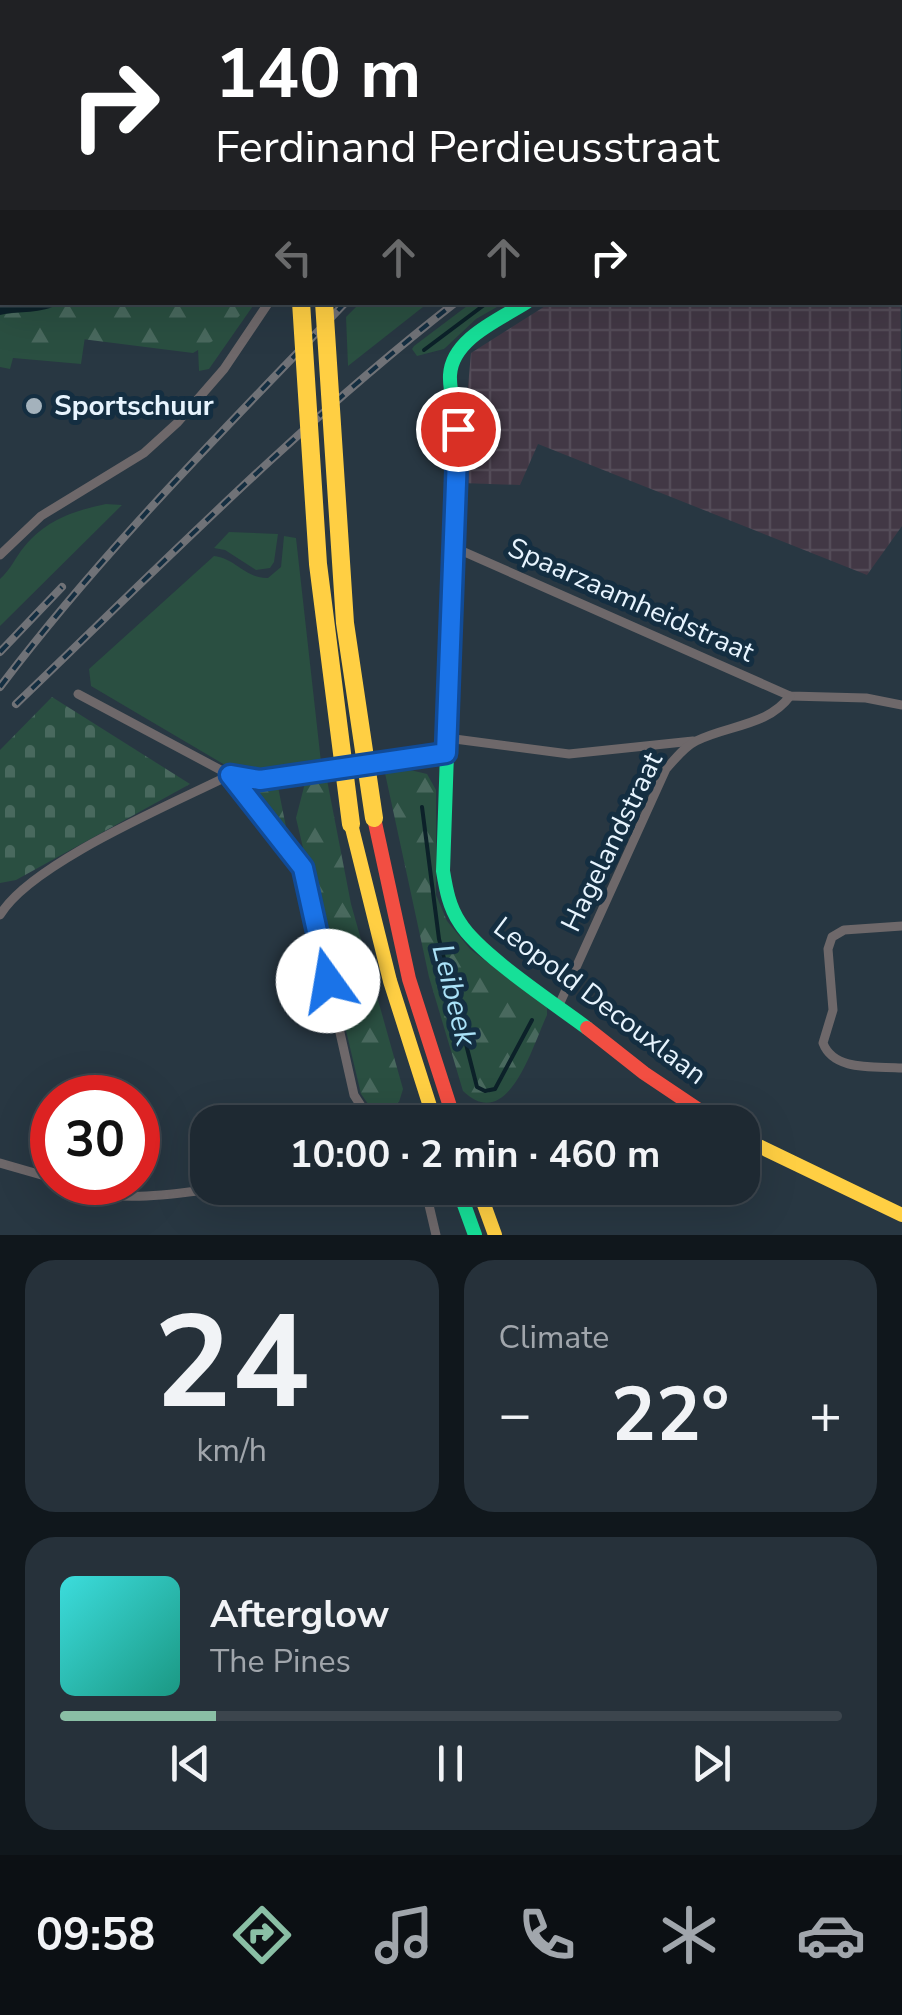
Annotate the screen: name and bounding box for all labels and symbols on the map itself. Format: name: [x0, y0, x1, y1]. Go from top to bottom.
place label: Sportschuur: [54, 387, 214, 425]
pin: [416, 387, 501, 472]
marker: Sportschuur: [23, 395, 45, 417]
street label: Spaarzaamheidstraat: [502, 529, 760, 672]
street label: Hagelandstraat: [552, 746, 672, 938]
street label: Leopold Decouxlaan: [486, 908, 714, 1094]
position arrow: [276, 929, 380, 1033]
water label: Leibeek: [422, 940, 487, 1051]
speed limit sign: 30: [30, 1075, 160, 1205]

